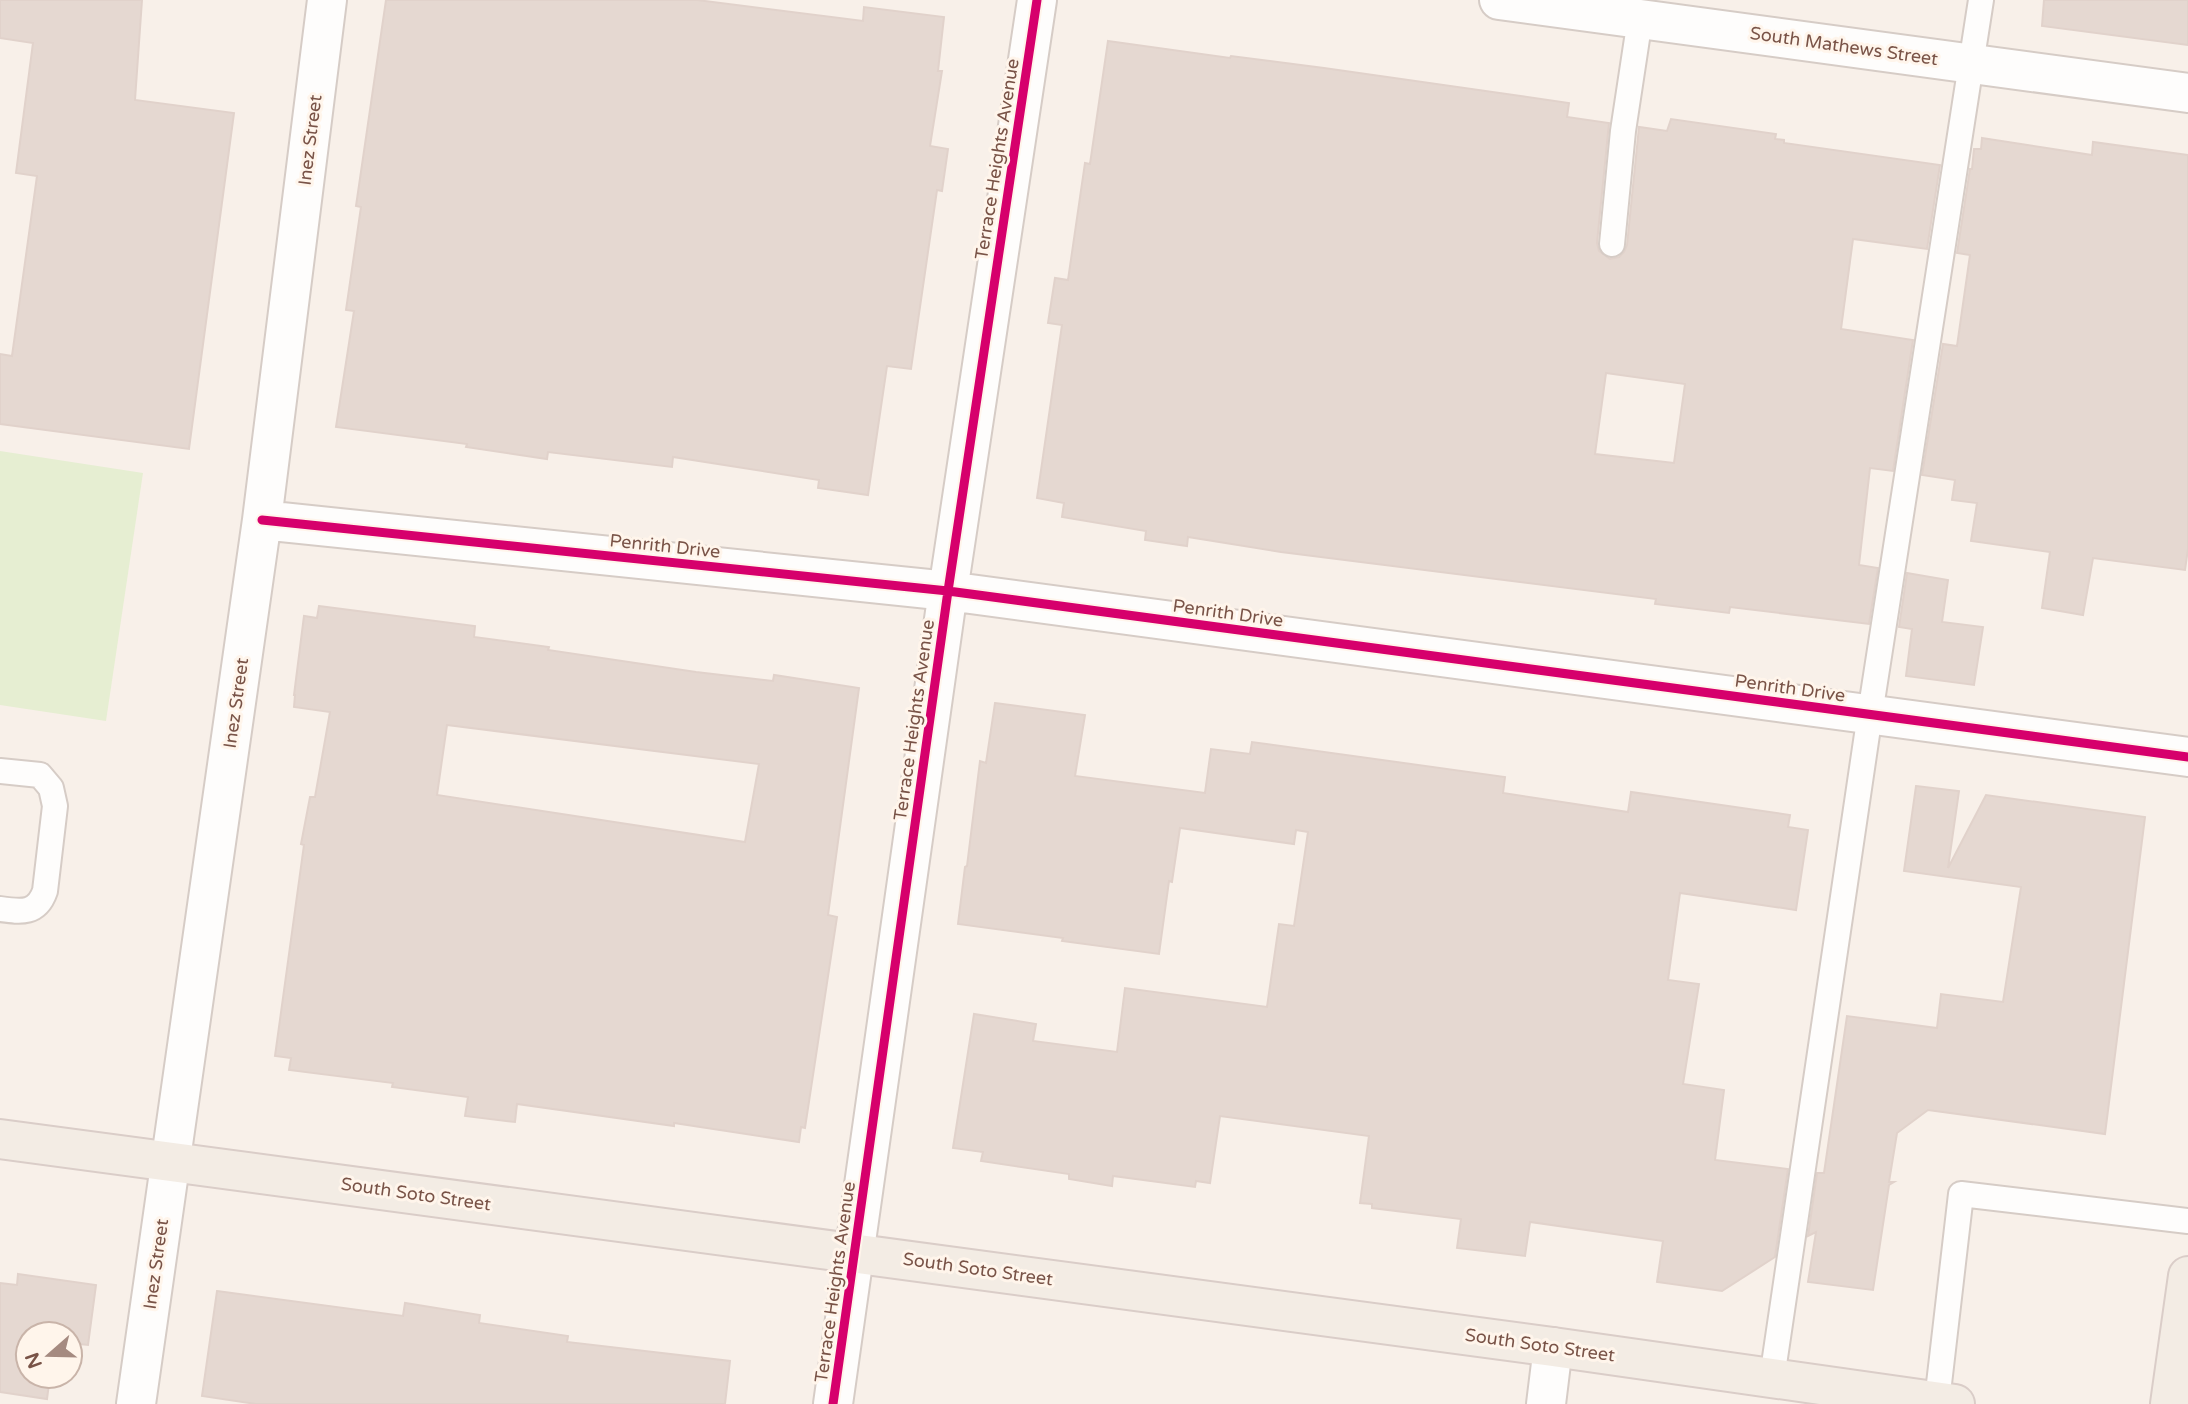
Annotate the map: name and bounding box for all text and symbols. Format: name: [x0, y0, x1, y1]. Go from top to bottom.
street label: South Mathews Street: [1749, 22, 1940, 70]
street label: Terrace Heights Avenue: [970, 57, 1024, 261]
street label: Inez Street: [294, 93, 326, 187]
street label: Penrith Drive: [609, 529, 721, 563]
street label: Penrith Drive: [1171, 594, 1285, 632]
street label: Terrace Heights Avenue: [889, 618, 939, 822]
street label: Inez Street: [219, 656, 253, 750]
street label: Penrith Drive: [1733, 669, 1847, 707]
street label: South Soto Street: [340, 1173, 493, 1215]
street label: Terrace Heights Avenue: [810, 1180, 860, 1384]
street label: Inez Street: [139, 1217, 173, 1311]
street label: South Soto Street: [902, 1248, 1055, 1290]
north arrow: [14, 1320, 84, 1390]
street label: South Soto Street: [1464, 1324, 1617, 1366]
text: N: [21, 1350, 47, 1371]

